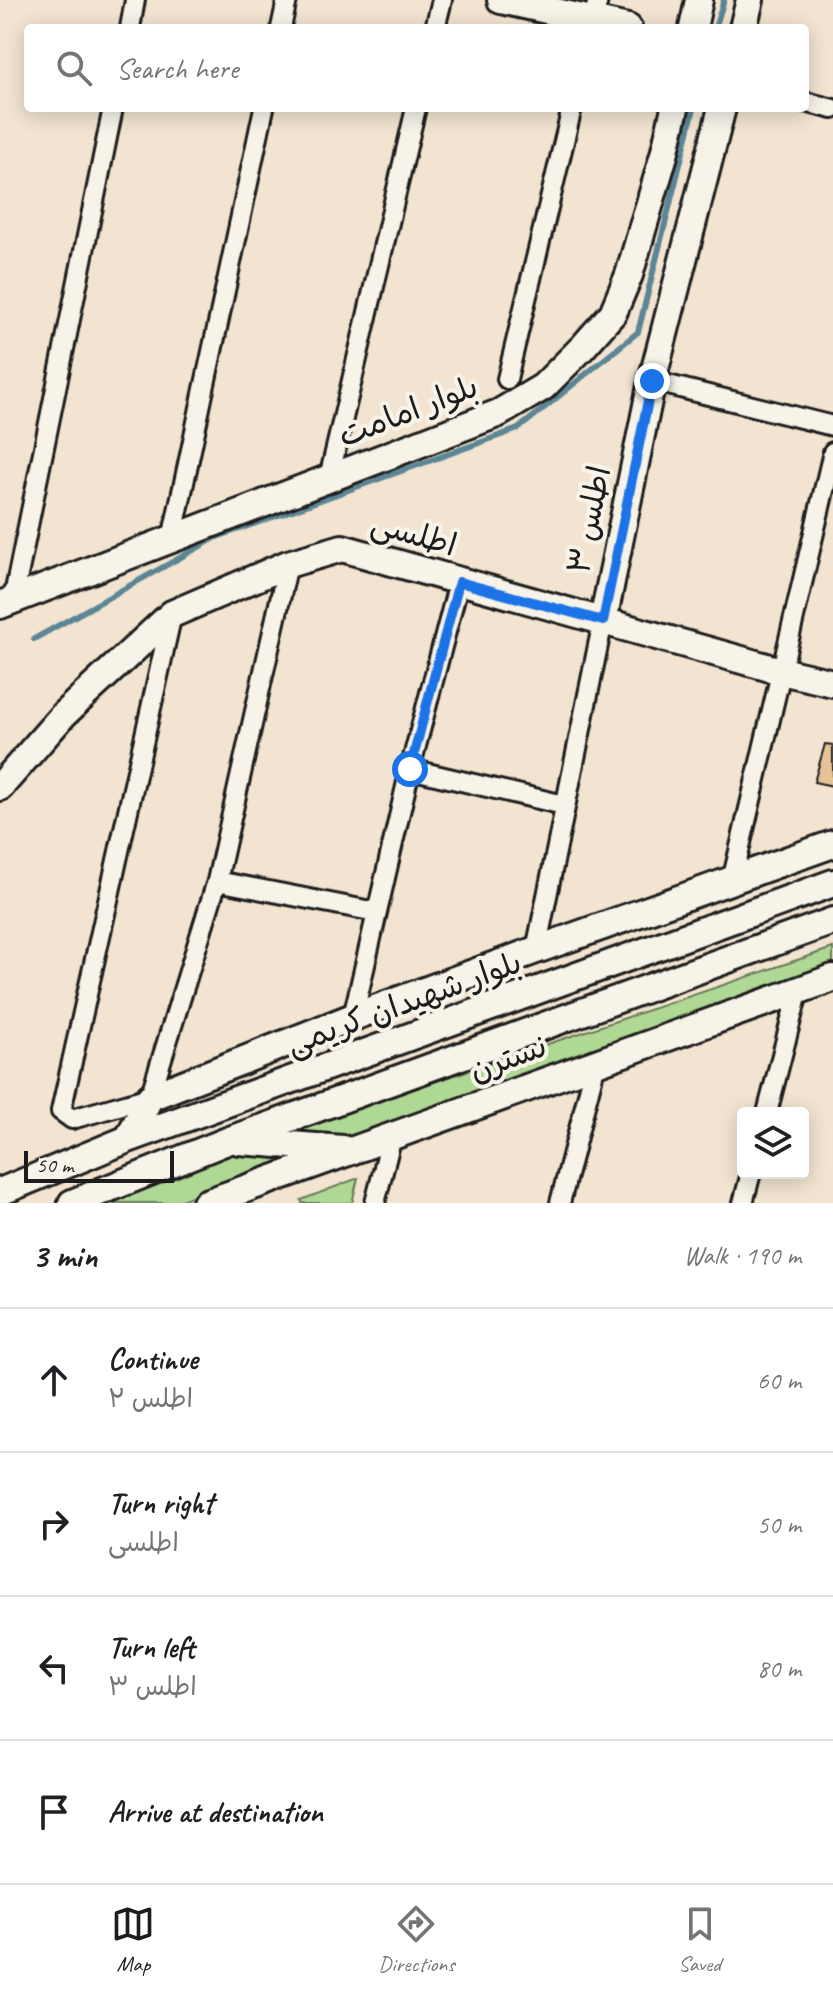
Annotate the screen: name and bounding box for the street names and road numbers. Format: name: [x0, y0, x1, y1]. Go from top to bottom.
street label: بلوار امامت: [332, 366, 484, 456]
street label: اطلس ۳: [558, 462, 620, 578]
street label: اطلسی: [366, 502, 462, 566]
street label: بلوار شهیدان کریمی: [281, 941, 527, 1065]
street label: نسترن: [464, 1025, 552, 1091]

